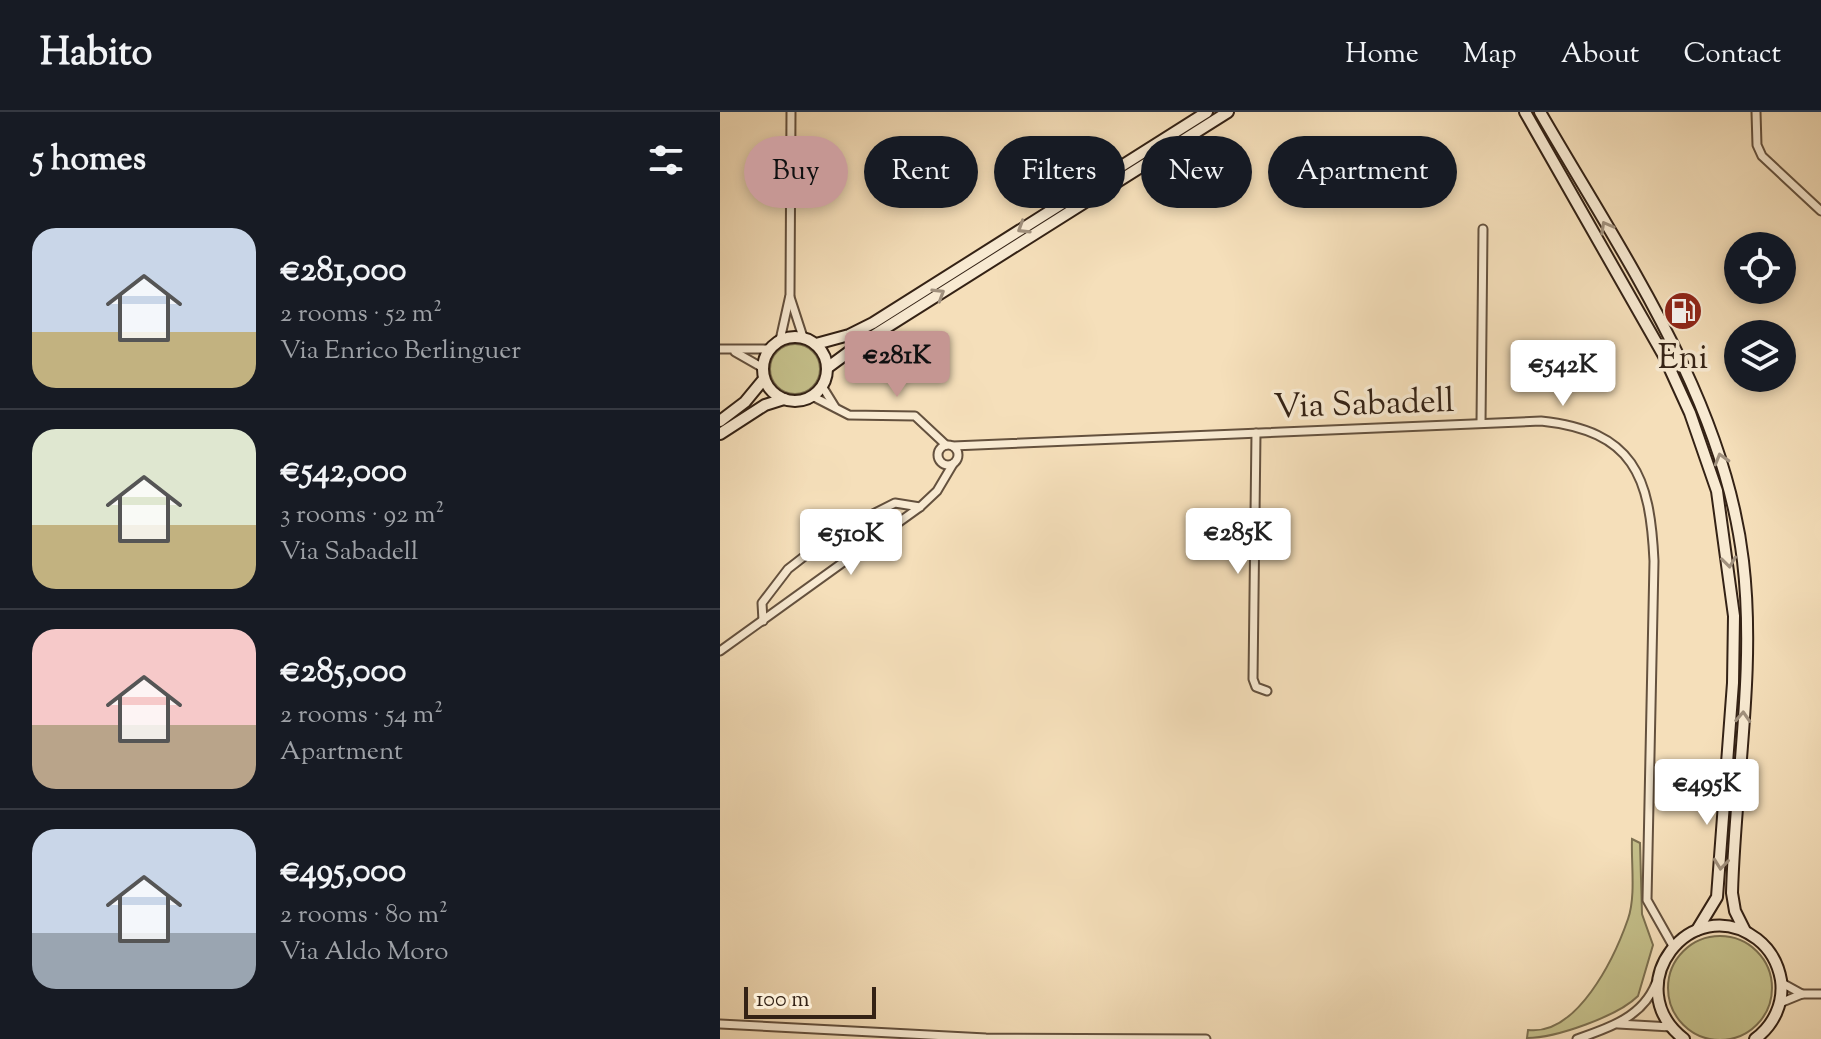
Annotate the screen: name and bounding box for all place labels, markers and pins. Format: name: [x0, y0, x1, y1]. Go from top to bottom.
fuel station icon: Eni: [1662, 290, 1704, 332]
pin: €281K: [841, 331, 953, 399]
place label: Eni: [1658, 335, 1708, 384]
pin: €542K: [1507, 340, 1619, 408]
pin: €285K: [1182, 508, 1294, 576]
pin: €510K: [795, 509, 907, 577]
pin: €495K: [1651, 759, 1763, 827]

